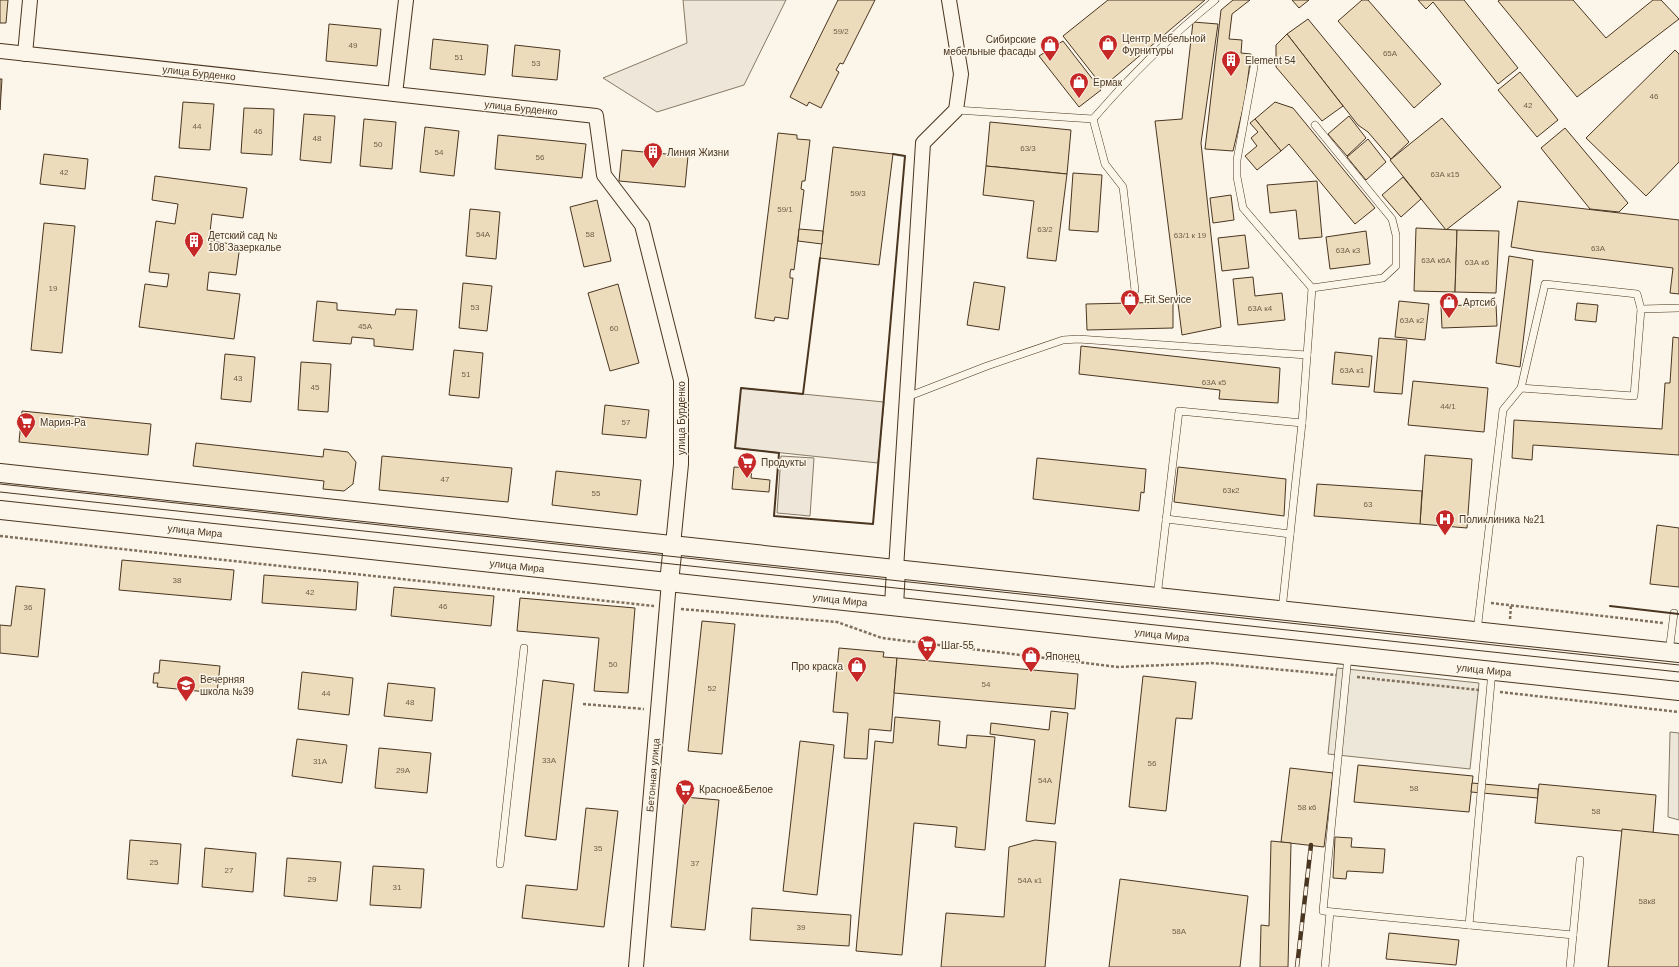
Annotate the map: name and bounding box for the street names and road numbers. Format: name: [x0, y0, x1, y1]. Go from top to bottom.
street label: улица Бурденко: [162, 64, 237, 82]
street label: улица Бурденко: [484, 99, 559, 117]
street label: улица Бурденко: [676, 381, 687, 455]
street label: улица Мира: [167, 523, 224, 539]
street label: улица Мира: [489, 558, 546, 574]
street label: улица Мира: [812, 592, 869, 608]
street label: улица Мира: [1134, 627, 1191, 643]
street label: улица Мира: [1456, 662, 1513, 678]
street label: Бетонная улица: [644, 737, 662, 812]

